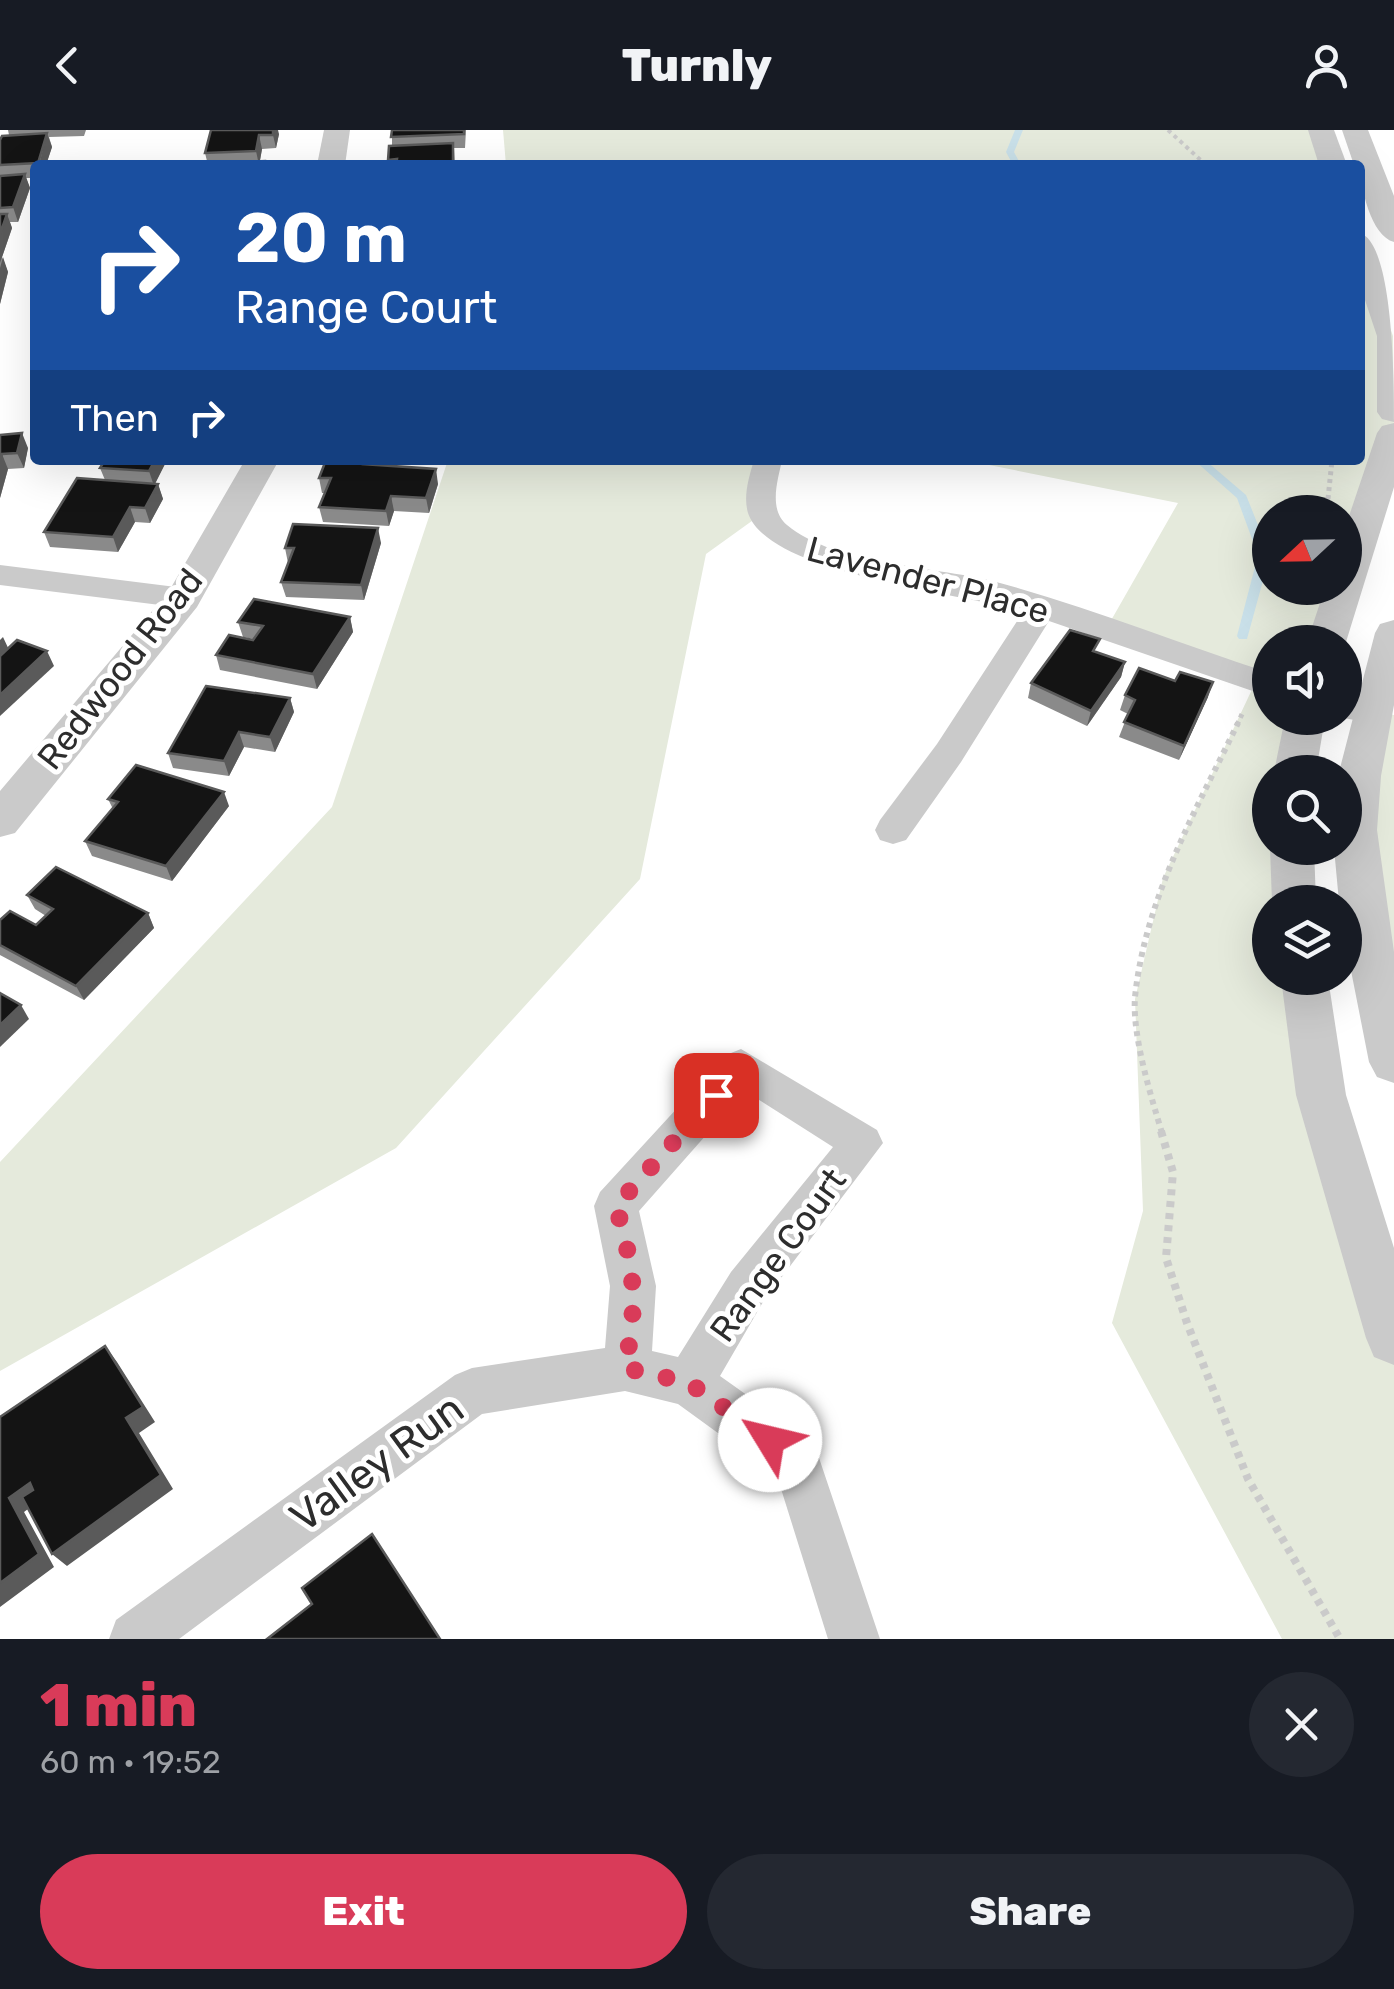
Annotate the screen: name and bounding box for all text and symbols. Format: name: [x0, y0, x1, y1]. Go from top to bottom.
icon: back: [40, 38, 95, 93]
icon: person: [1299, 38, 1354, 93]
text: Turnly: [622, 39, 772, 92]
text: 20 m: [235, 197, 407, 280]
icon: right: [70, 200, 200, 330]
text: Range Court: [235, 281, 497, 334]
icon: right: [179, 390, 234, 445]
text: Then: [70, 395, 159, 441]
north arrow: [1252, 495, 1362, 605]
map controls: [1252, 495, 1362, 995]
street label: Lavender Place: [802, 527, 1054, 633]
street label: Redwood Road: [29, 560, 211, 778]
button: sound: [1252, 625, 1362, 735]
button: search: [1252, 755, 1362, 865]
button: layers: [1252, 885, 1362, 995]
pin: [674, 1053, 759, 1138]
icon: arrive: [689, 1068, 744, 1123]
street label: Range Court: [701, 1160, 855, 1350]
street label: Valley Run: [281, 1383, 473, 1543]
position arrow: [718, 1388, 822, 1492]
text: 1 min: [40, 1670, 197, 1741]
button: close: [1249, 1672, 1354, 1777]
text: 60 m · 19:52: [40, 1743, 221, 1781]
button: Exit: [40, 1854, 687, 1969]
button: Share: [707, 1854, 1354, 1969]

